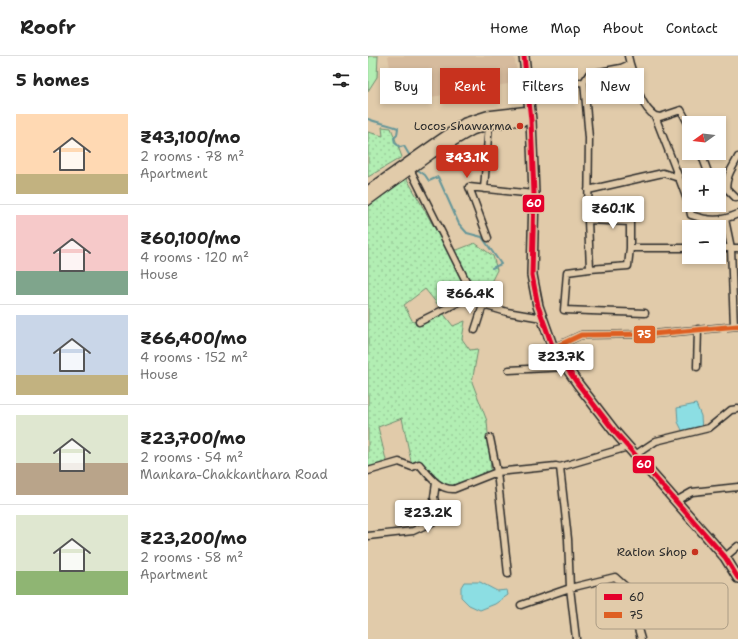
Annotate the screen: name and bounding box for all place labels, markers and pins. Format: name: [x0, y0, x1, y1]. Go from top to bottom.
place label: Locos Shawarma: [414, 118, 513, 134]
marker: Locos Shawarma: [515, 121, 525, 131]
pin: ₹43.1K: [434, 145, 500, 179]
pin: ₹60.1K: [580, 196, 646, 230]
pin: ₹66.4K: [437, 281, 503, 315]
pin: ₹23.7K: [528, 344, 594, 378]
pin: ₹23.2K: [395, 500, 461, 534]
place label: Ration Shop: [617, 544, 687, 560]
marker: Ration Shop: [690, 547, 700, 557]

